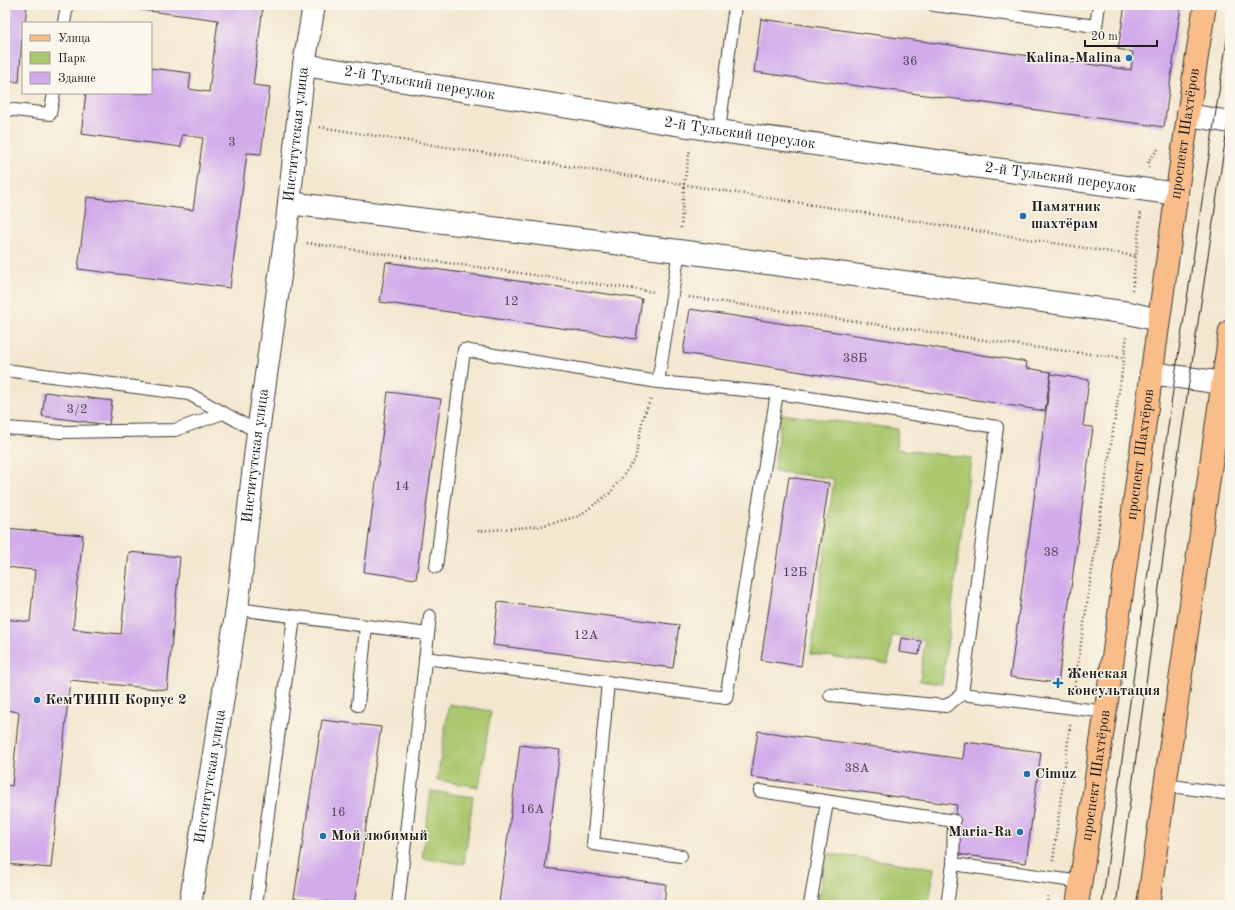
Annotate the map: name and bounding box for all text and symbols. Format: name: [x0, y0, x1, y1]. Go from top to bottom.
legend: [22, 22, 152, 94]
scale bar: [1085, 22, 1157, 48]
text: 20 m: [1091, 31, 1118, 43]
text: Улица: [58, 33, 91, 45]
place label: Kalina-Malina: [1025, 51, 1121, 66]
text: Парк: [58, 53, 86, 65]
marker: Kalina-Malina: [1124, 53, 1134, 63]
house number: 36: [902, 55, 918, 68]
street label: 2-й Тульский переулок: [343, 64, 497, 103]
street label: Институтская улица: [282, 66, 311, 203]
street label: проспект Шахтёров: [1168, 67, 1202, 200]
text: Здание: [58, 73, 96, 85]
street label: 2-й Тульский переулок: [663, 115, 817, 152]
house number: 3: [228, 136, 236, 149]
street label: 2-й Тульский переулок: [984, 160, 1138, 196]
place label: Памятник шахтёрам: [1031, 200, 1101, 232]
marker: Памятник шахтёрам: [1018, 211, 1028, 221]
house number: 12: [503, 295, 519, 308]
house number: 38Б: [843, 352, 867, 365]
street label: Институтская улица: [240, 387, 272, 524]
street label: проспект Шахтёров: [1124, 388, 1157, 521]
house number: 3/2: [67, 403, 87, 416]
house number: 14: [394, 480, 410, 493]
house number: 38: [1043, 546, 1059, 559]
house number: 12Б: [783, 566, 807, 579]
house number: 12А: [573, 629, 599, 642]
place label: Женская консультация: [1067, 667, 1160, 699]
marker: Женская консультация: [1052, 677, 1064, 689]
place label: КемТИПП Корпус 2: [45, 693, 187, 708]
marker: КемТИПП Корпус 2: [32, 695, 42, 705]
street label: Институтская улица: [192, 708, 229, 845]
street label: проспект Шахтёров: [1079, 709, 1113, 842]
house number: 38А: [844, 762, 870, 775]
place label: Cimuz: [1035, 767, 1077, 782]
marker: Cimuz: [1022, 769, 1032, 779]
house number: 16А: [519, 803, 545, 816]
house number: 16: [330, 806, 346, 819]
place label: Maria-Ra: [948, 825, 1012, 840]
marker: Maria-Ra: [1015, 827, 1025, 837]
place label: Мой любимый: [331, 829, 428, 844]
marker: Мой любимый: [318, 831, 328, 841]

